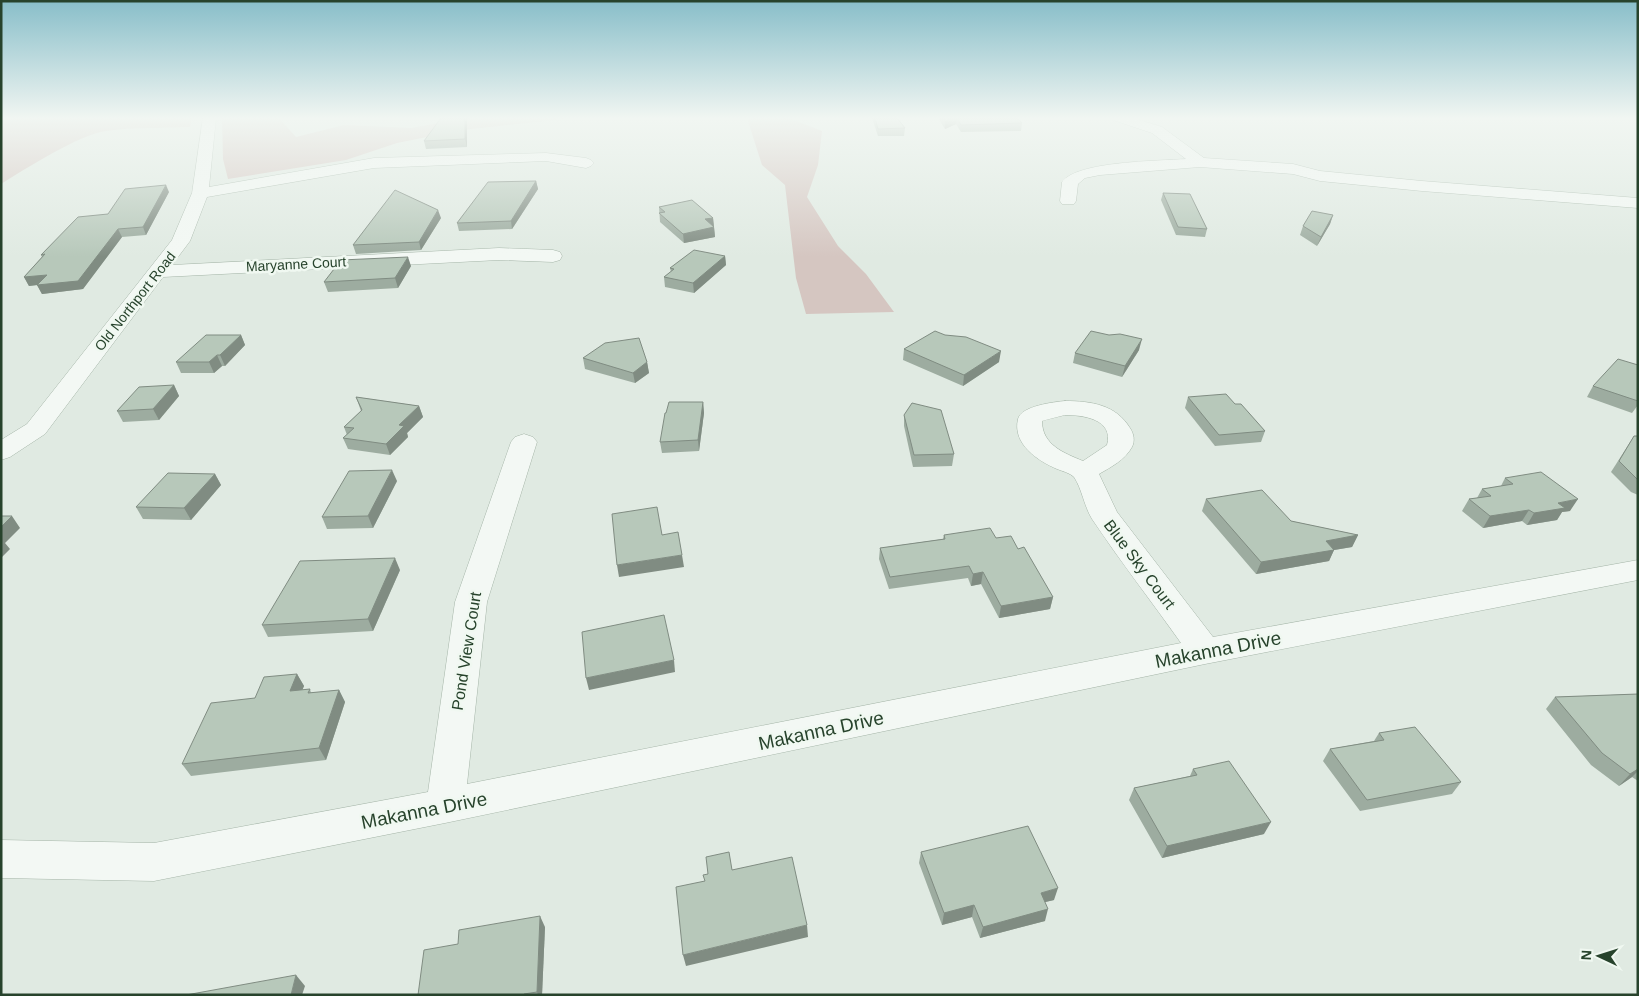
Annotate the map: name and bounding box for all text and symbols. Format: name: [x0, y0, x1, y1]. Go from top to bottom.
street label: Old Northport Road: [91, 248, 179, 354]
street label: Maryanne Court: [245, 253, 347, 275]
street label: Blue Sky Court: [1101, 517, 1179, 612]
street label: Pond View Court: [449, 590, 484, 712]
street label: Makanna Drive: [1153, 627, 1283, 672]
street label: Makanna Drive: [756, 707, 886, 754]
street label: Makanna Drive: [359, 788, 489, 833]
north arrow: [1574, 931, 1624, 981]
text: N: [1578, 949, 1594, 961]

